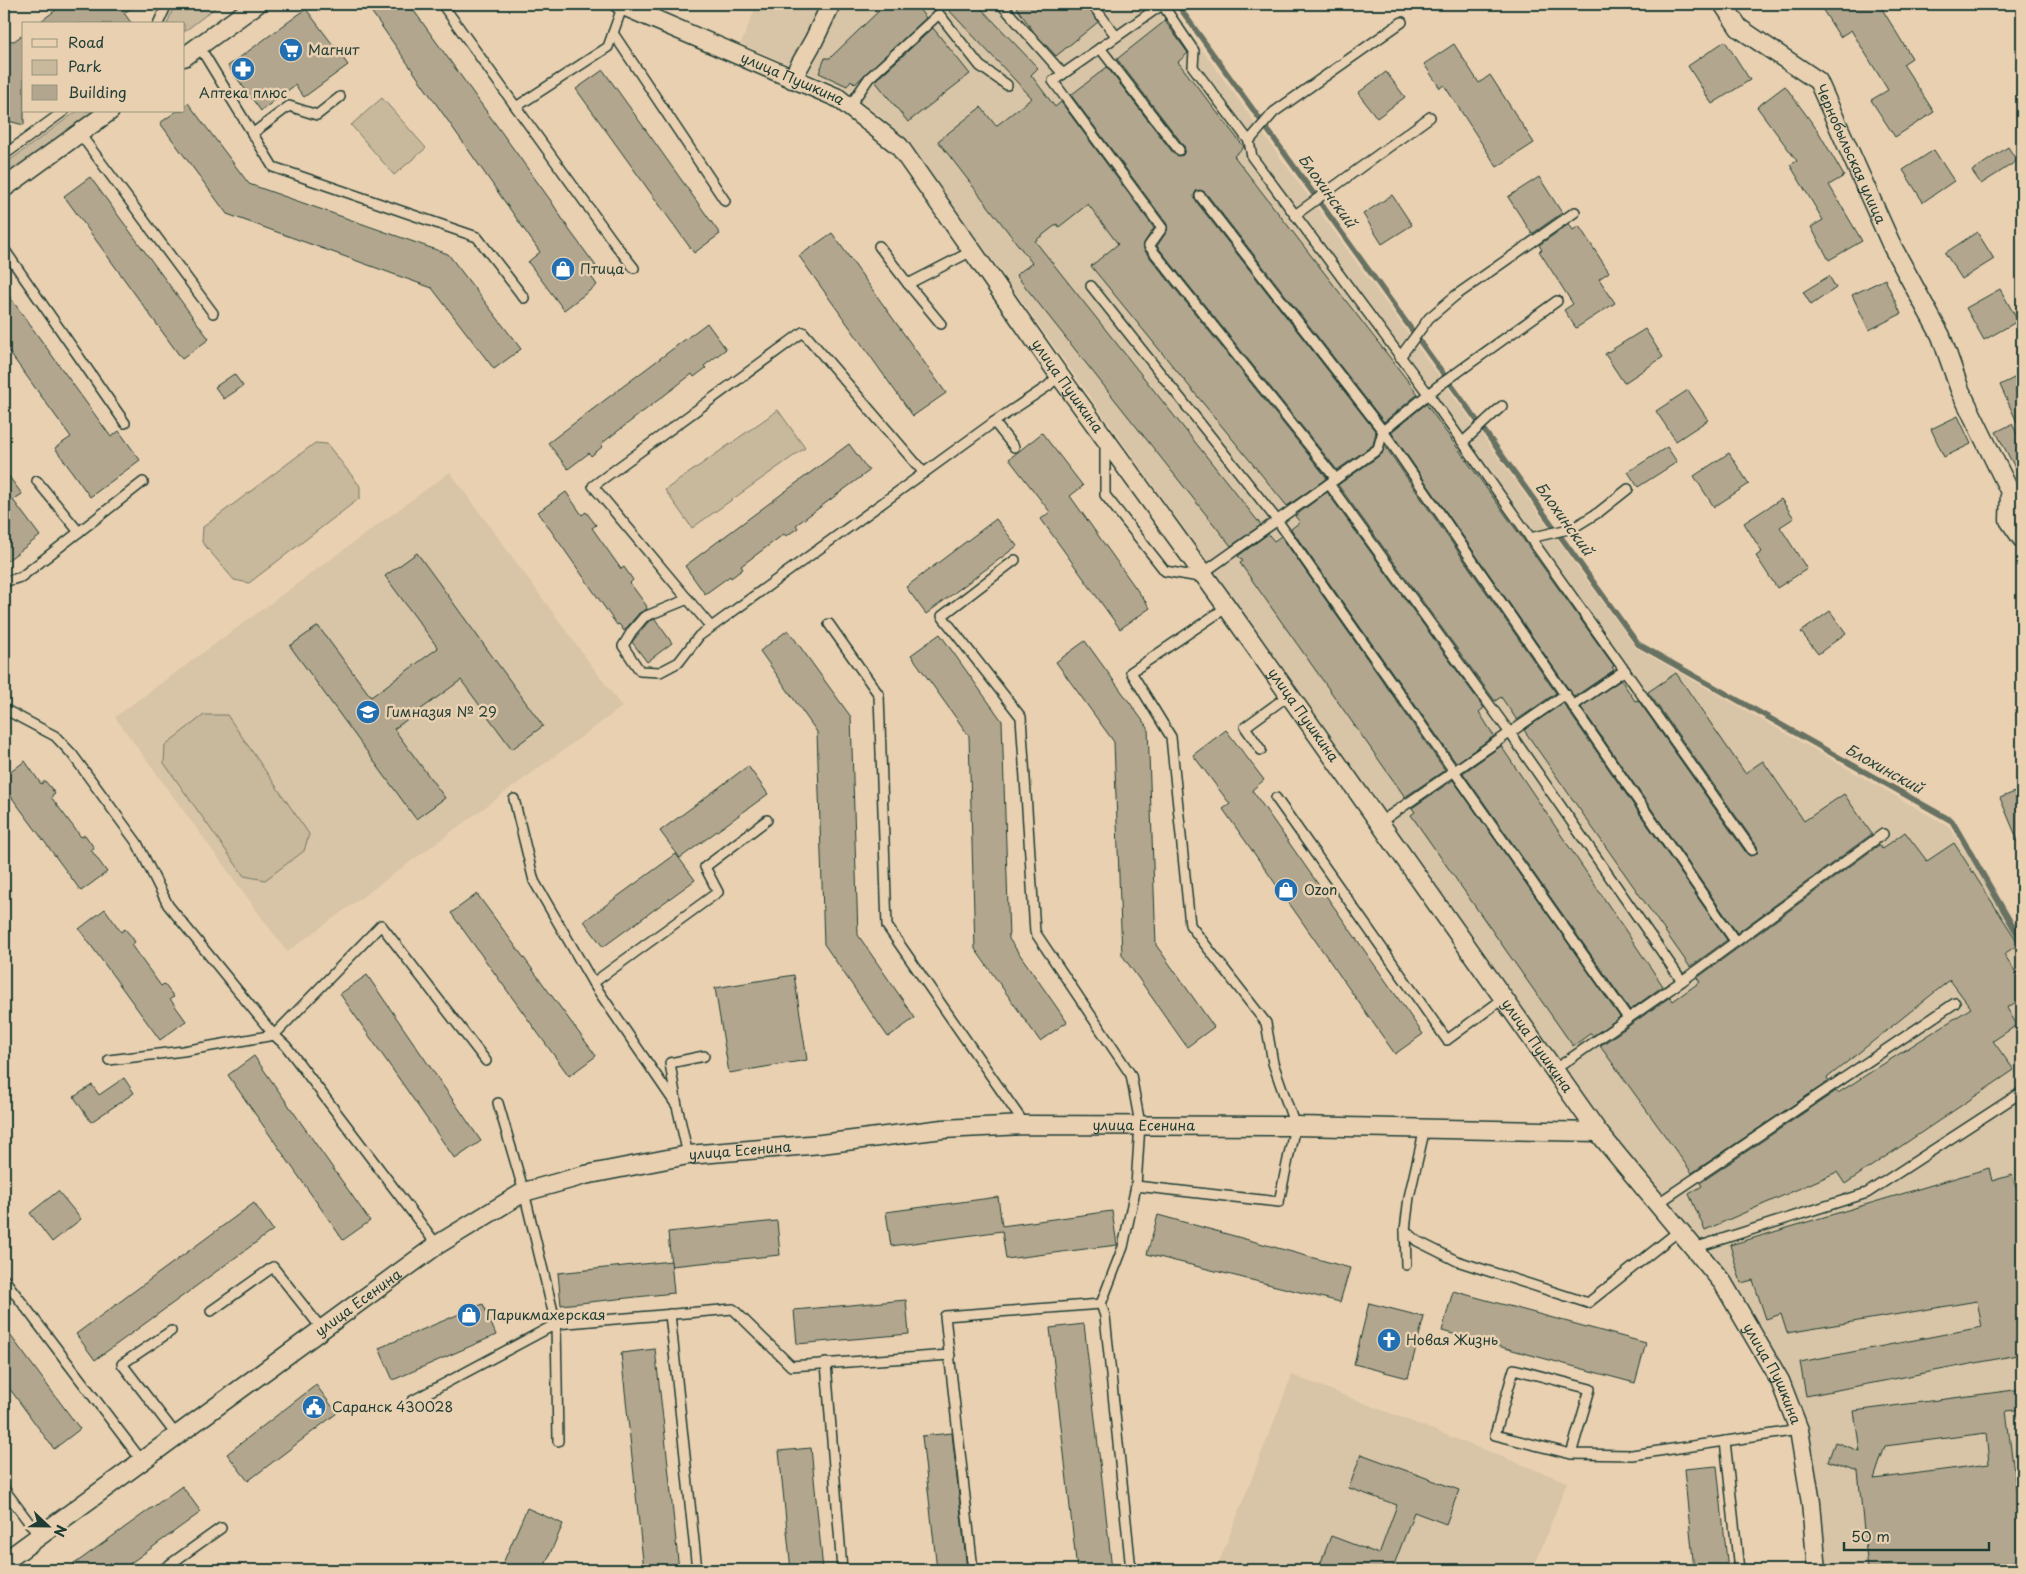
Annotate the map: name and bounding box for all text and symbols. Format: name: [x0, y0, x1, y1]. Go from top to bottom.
legend: [22, 22, 185, 112]
text: Road: [68, 30, 104, 53]
supermarket icon: Магнит: [278, 37, 304, 63]
place label: Магнит: [308, 39, 360, 60]
street label: улица Пушкина: [738, 47, 850, 110]
text: Park: [68, 54, 102, 77]
pharmacy icon: Аптека плюс: [230, 56, 256, 82]
text: Building: [68, 80, 127, 103]
street label: Чернобыльская улица: [1811, 81, 1892, 227]
place label: Аптека плюс: [199, 82, 287, 103]
water label: Блохинский: [1294, 149, 1364, 233]
shop icon: Птица: [550, 256, 576, 282]
place label: Птица: [580, 258, 624, 279]
street label: улица Пушкина: [1027, 334, 1109, 437]
water label: Блохинский: [1531, 477, 1601, 561]
street label: улица Пушкина: [1263, 663, 1345, 766]
school or university icon: Гимназия № 29: [355, 699, 381, 725]
place label: Гимназия № 29: [386, 701, 497, 722]
water label: Блохинский: [1842, 737, 1930, 800]
shop icon: Ozon: [1273, 877, 1299, 903]
place label: Ozon: [1304, 879, 1337, 900]
street label: улица Пушкина: [1497, 994, 1578, 1097]
street label: улица Есенина: [1092, 1114, 1195, 1136]
street label: улица Есенина: [688, 1135, 792, 1165]
street label: улица Есенина: [310, 1263, 406, 1341]
shop icon: Парикмахерская: [456, 1302, 482, 1328]
place label: Парикмахерская: [486, 1304, 605, 1325]
street label: улица Пушкина: [1738, 1319, 1807, 1427]
church icon: Новая Жизнь: [1376, 1327, 1402, 1353]
place label: Новая Жизнь: [1406, 1329, 1498, 1350]
public building icon: Саранск 430028: [301, 1394, 327, 1420]
place label: Саранск 430028: [332, 1396, 453, 1417]
north arrow: [22, 1502, 72, 1552]
scale bar: [1844, 1519, 1988, 1551]
text: N: [49, 1522, 72, 1540]
text: 50 m: [1851, 1524, 1890, 1547]

